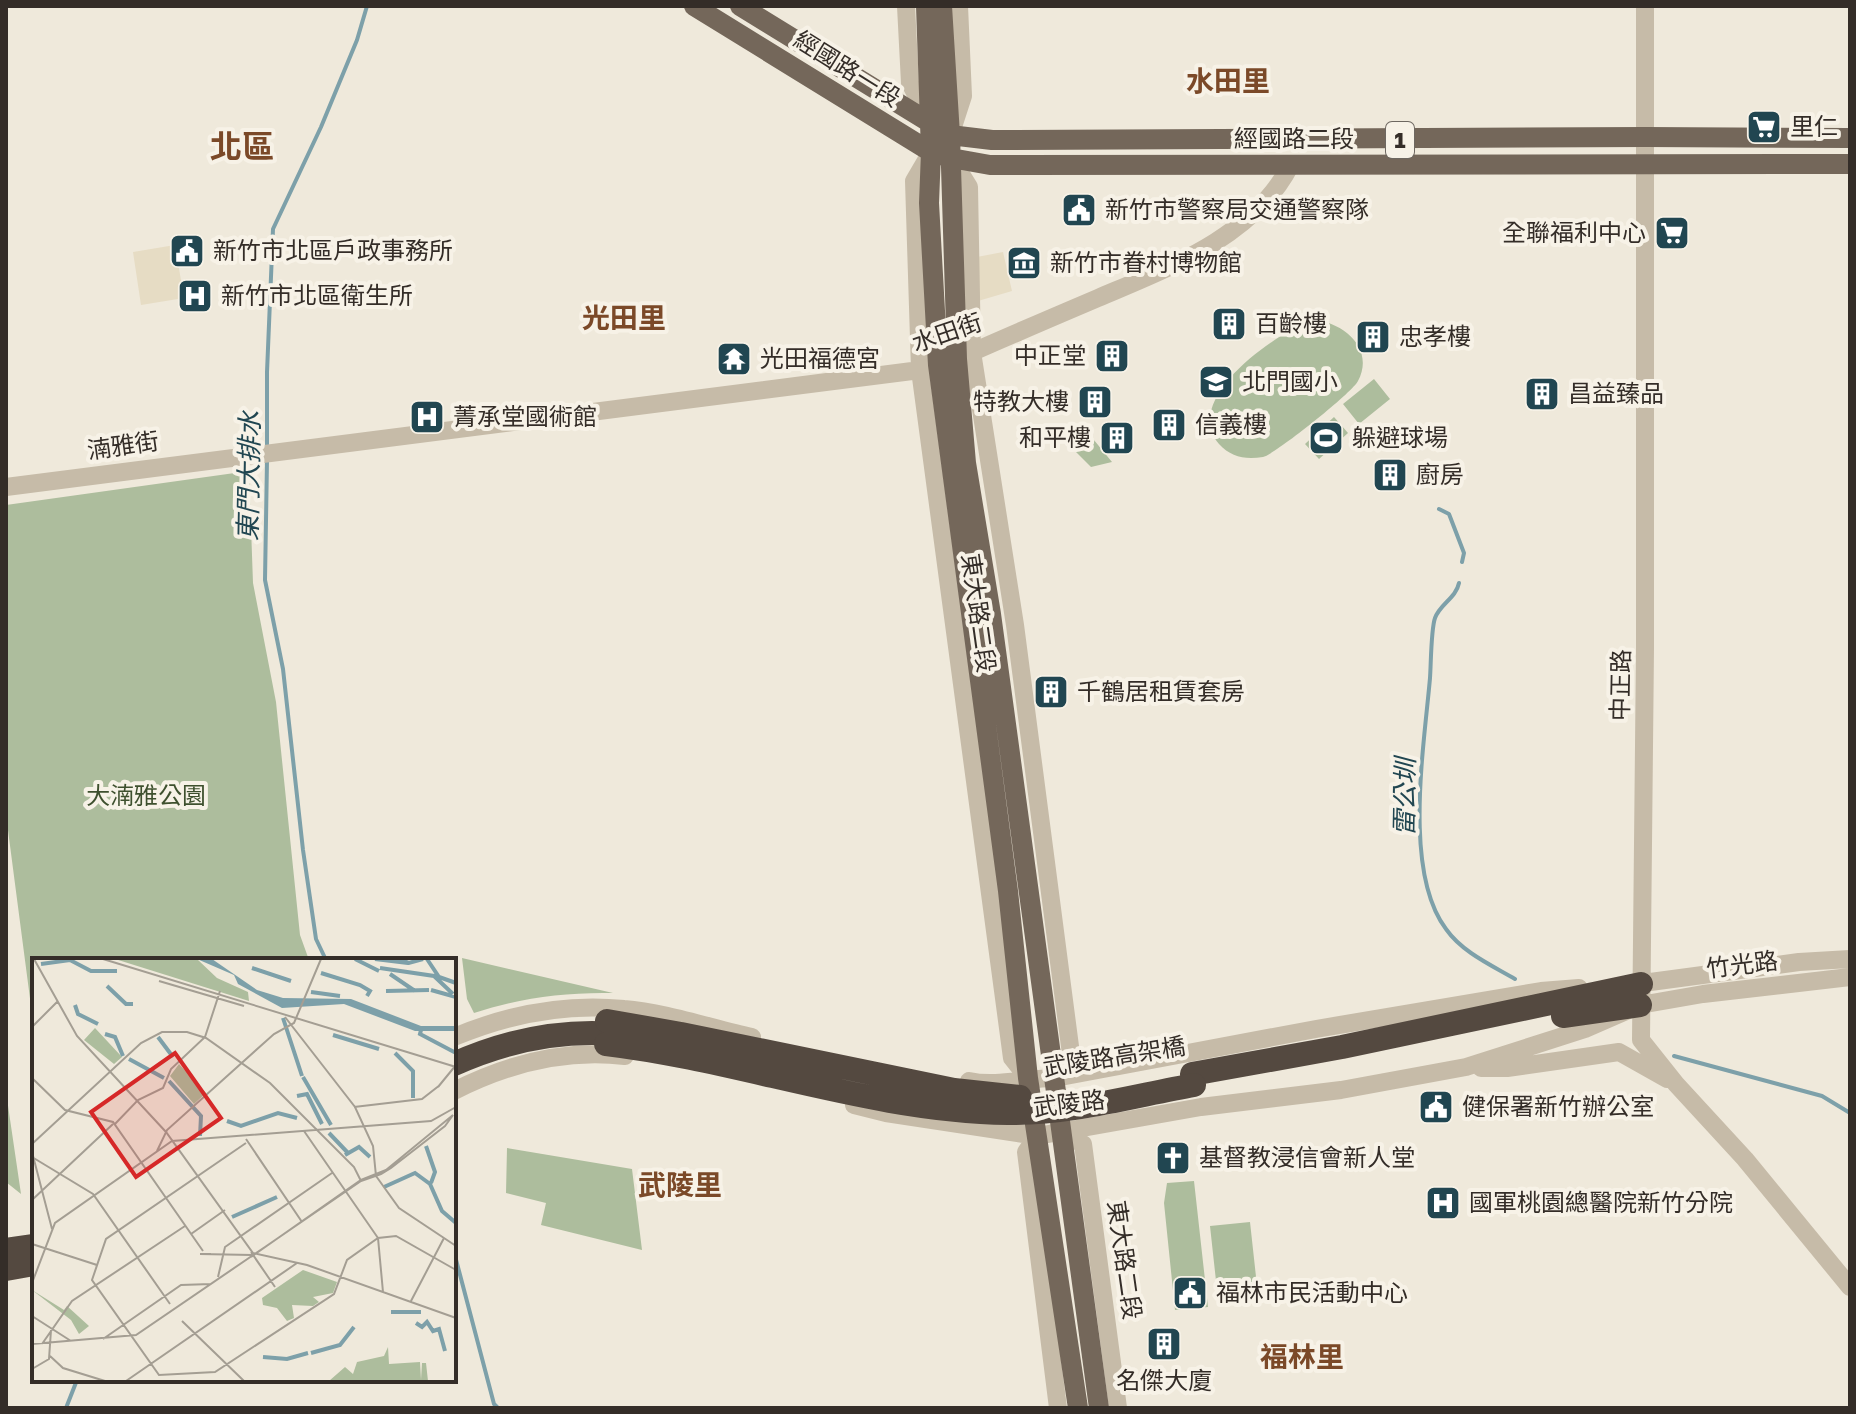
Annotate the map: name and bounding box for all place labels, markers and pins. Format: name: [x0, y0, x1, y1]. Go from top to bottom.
supermarket icon: 里仁: [1745, 108, 1783, 146]
place label: 里仁: [1790, 111, 1838, 140]
public building icon: 新竹市警察局交通警察隊: [1060, 191, 1098, 229]
place label: 新竹市警察局交通警察隊: [1105, 194, 1369, 223]
supermarket icon: 全聯福利中心: [1653, 214, 1691, 252]
place label: 全聯福利中心: [1502, 217, 1646, 246]
public building icon: 新竹市北區戶政事務所: [168, 232, 206, 270]
place label: 新竹市北區戶政事務所: [213, 235, 453, 264]
museum icon: 新竹市眷村博物館: [1005, 244, 1043, 282]
place label: 新竹市眷村博物館: [1050, 247, 1242, 276]
hospital icon: 新竹市北區衛生所: [176, 277, 214, 315]
place label: 新竹市北區衛生所: [221, 280, 413, 309]
building icon: 百齡樓: [1210, 305, 1248, 343]
place label: 百齡樓: [1255, 308, 1327, 337]
building icon: 忠孝樓: [1354, 318, 1392, 356]
place label: 忠孝樓: [1399, 321, 1471, 350]
building icon: 中正堂: [1093, 337, 1131, 375]
temple icon: 光田福德宮: [715, 340, 753, 378]
place label: 中正堂: [1014, 340, 1086, 369]
place label: 光田福德宮: [760, 343, 880, 372]
school or university icon: 北門國小: [1197, 363, 1235, 401]
place label: 北門國小: [1242, 366, 1338, 395]
building icon: 昌益臻品: [1523, 375, 1561, 413]
place label: 昌益臻品: [1568, 378, 1664, 407]
building icon: 特教大樓: [1076, 383, 1114, 421]
place label: 特教大樓: [973, 386, 1069, 415]
hospital icon: 菁承堂國術館: [408, 398, 446, 436]
place label: 菁承堂國術館: [453, 401, 597, 430]
building icon: 信義樓: [1150, 406, 1188, 444]
place label: 信義樓: [1195, 409, 1267, 438]
building icon: 和平樓: [1098, 419, 1136, 457]
sports icon: 躲避球場: [1307, 419, 1345, 457]
place label: 和平樓: [1019, 422, 1091, 451]
place label: 躲避球場: [1352, 422, 1448, 451]
building icon: 廚房: [1371, 456, 1409, 494]
place label: 廚房: [1416, 459, 1464, 488]
building icon: 千鶴居租賃套房: [1032, 673, 1070, 711]
place label: 千鶴居租賃套房: [1077, 676, 1245, 705]
public building icon: 健保署新竹辦公室: [1417, 1088, 1455, 1126]
place label: 健保署新竹辦公室: [1462, 1091, 1654, 1120]
church icon: 基督教浸信會新人堂: [1154, 1139, 1192, 1177]
place label: 基督教浸信會新人堂: [1199, 1142, 1415, 1171]
hospital icon: 國軍桃園總醫院新竹分院: [1424, 1184, 1462, 1222]
place label: 國軍桃園總醫院新竹分院: [1469, 1187, 1733, 1216]
public building icon: 福林市民活動中心: [1171, 1274, 1209, 1312]
place label: 福林市民活動中心: [1216, 1277, 1408, 1306]
building icon: 名傑大廈: [1145, 1325, 1183, 1363]
place label: 名傑大廈: [1116, 1365, 1212, 1394]

